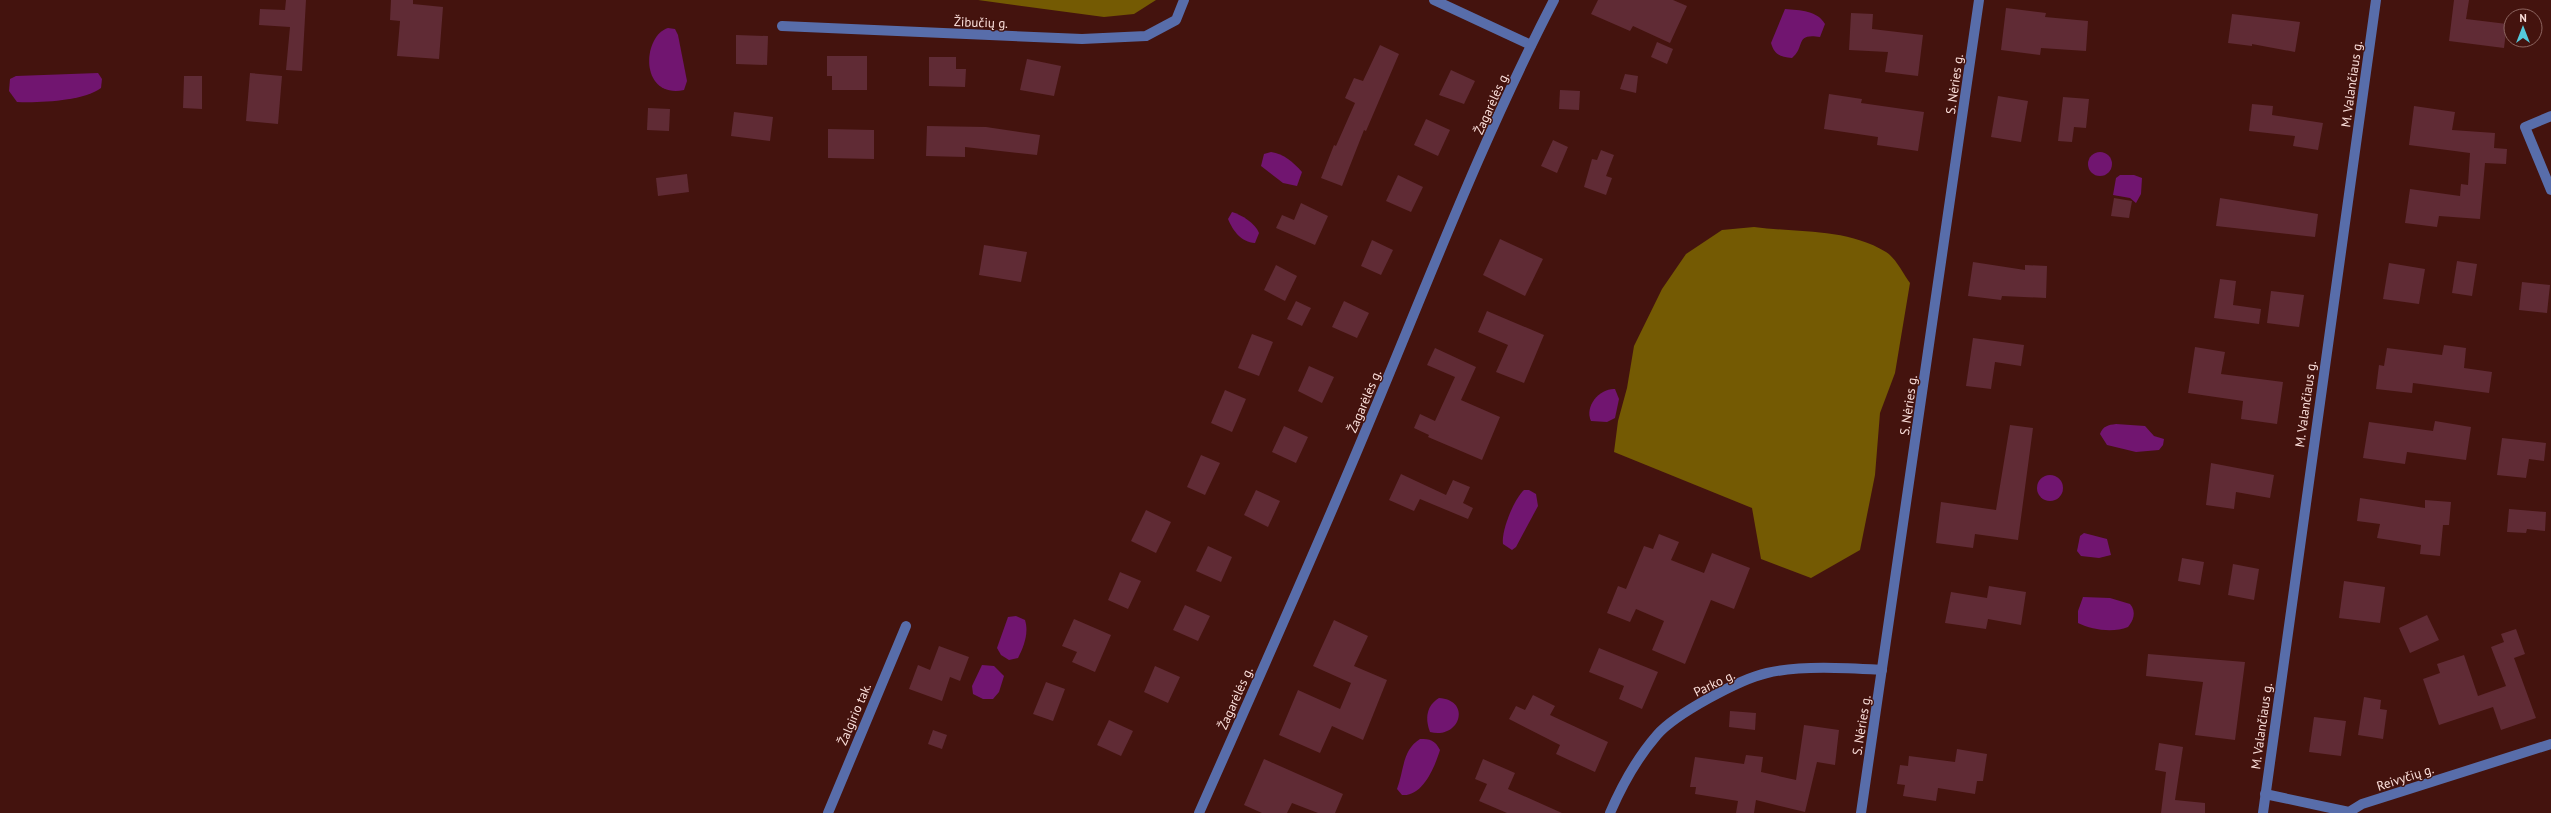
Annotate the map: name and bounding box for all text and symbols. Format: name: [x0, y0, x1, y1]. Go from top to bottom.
north arrow: [2503, 8, 2543, 48]
text: N: [2519, 11, 2527, 25]
street label: Žibučių g.: [954, 13, 1009, 32]
street label: M. Valančiaus g.: [2337, 40, 2366, 128]
street label: S. Nėries g.: [1942, 53, 1967, 115]
street label: Žagarėlės g.: [1470, 69, 1513, 137]
street label: M. Valančiaus g.: [2291, 360, 2320, 448]
street label: Žagarėlės g.: [1344, 367, 1385, 435]
street label: S. Nėries g.: [1896, 374, 1921, 436]
street label: Žagarėlės g.: [1214, 664, 1257, 732]
street label: Parko g.: [1691, 666, 1738, 701]
street label: Žalgirio tak.: [834, 680, 875, 748]
street label: M. Valančiaus g.: [2247, 682, 2276, 770]
street label: S. Nėries g.: [1848, 694, 1875, 756]
street label: Reivyčių g.: [2374, 760, 2436, 795]

